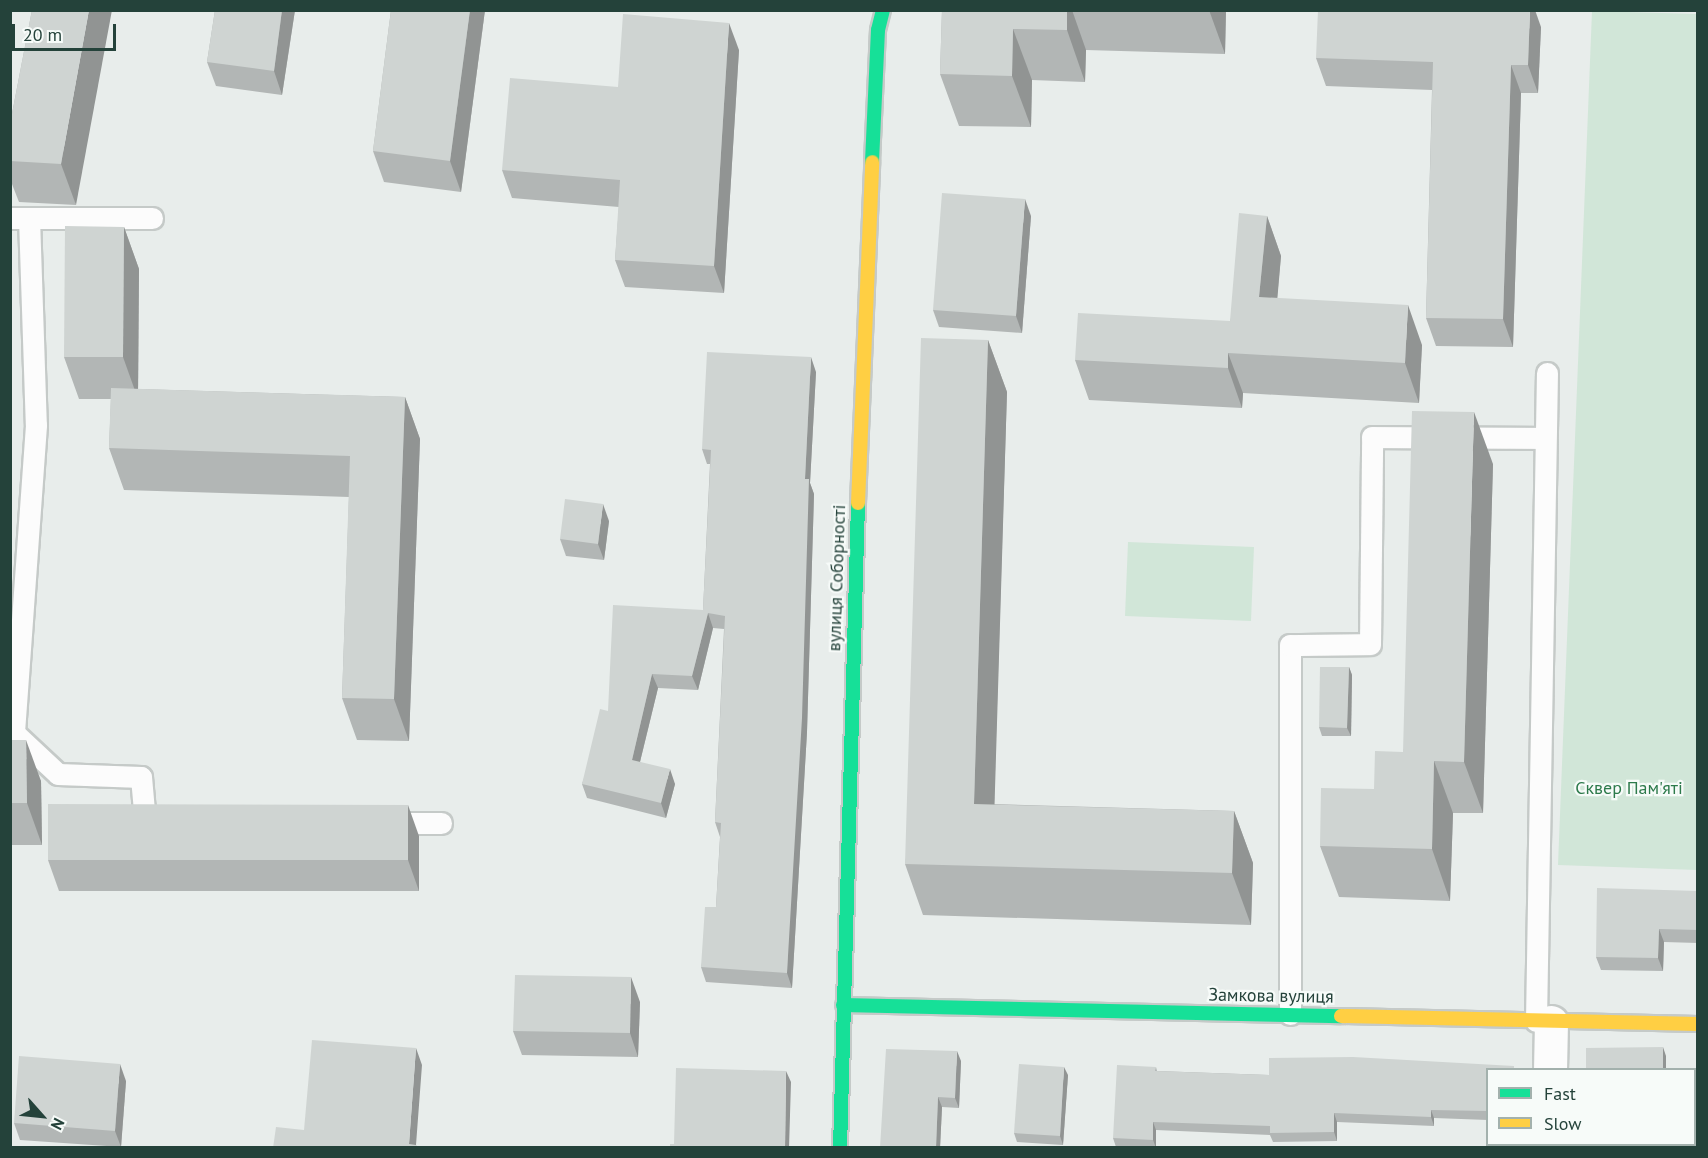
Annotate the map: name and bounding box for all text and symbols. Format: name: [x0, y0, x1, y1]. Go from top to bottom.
scale bar: [15, 12, 118, 50]
text: 20 m: [23, 23, 62, 46]
street label: вулиця Соборності: [824, 504, 850, 652]
park label: Сквер Пам'яті: [1575, 777, 1683, 799]
street label: Замкова вулиця: [1208, 984, 1334, 1008]
legend: [1486, 1068, 1696, 1146]
text: Fast: [1544, 1082, 1576, 1105]
north arrow: [12, 1086, 72, 1146]
text: Slow: [1544, 1112, 1582, 1135]
text: N: [47, 1115, 69, 1133]

